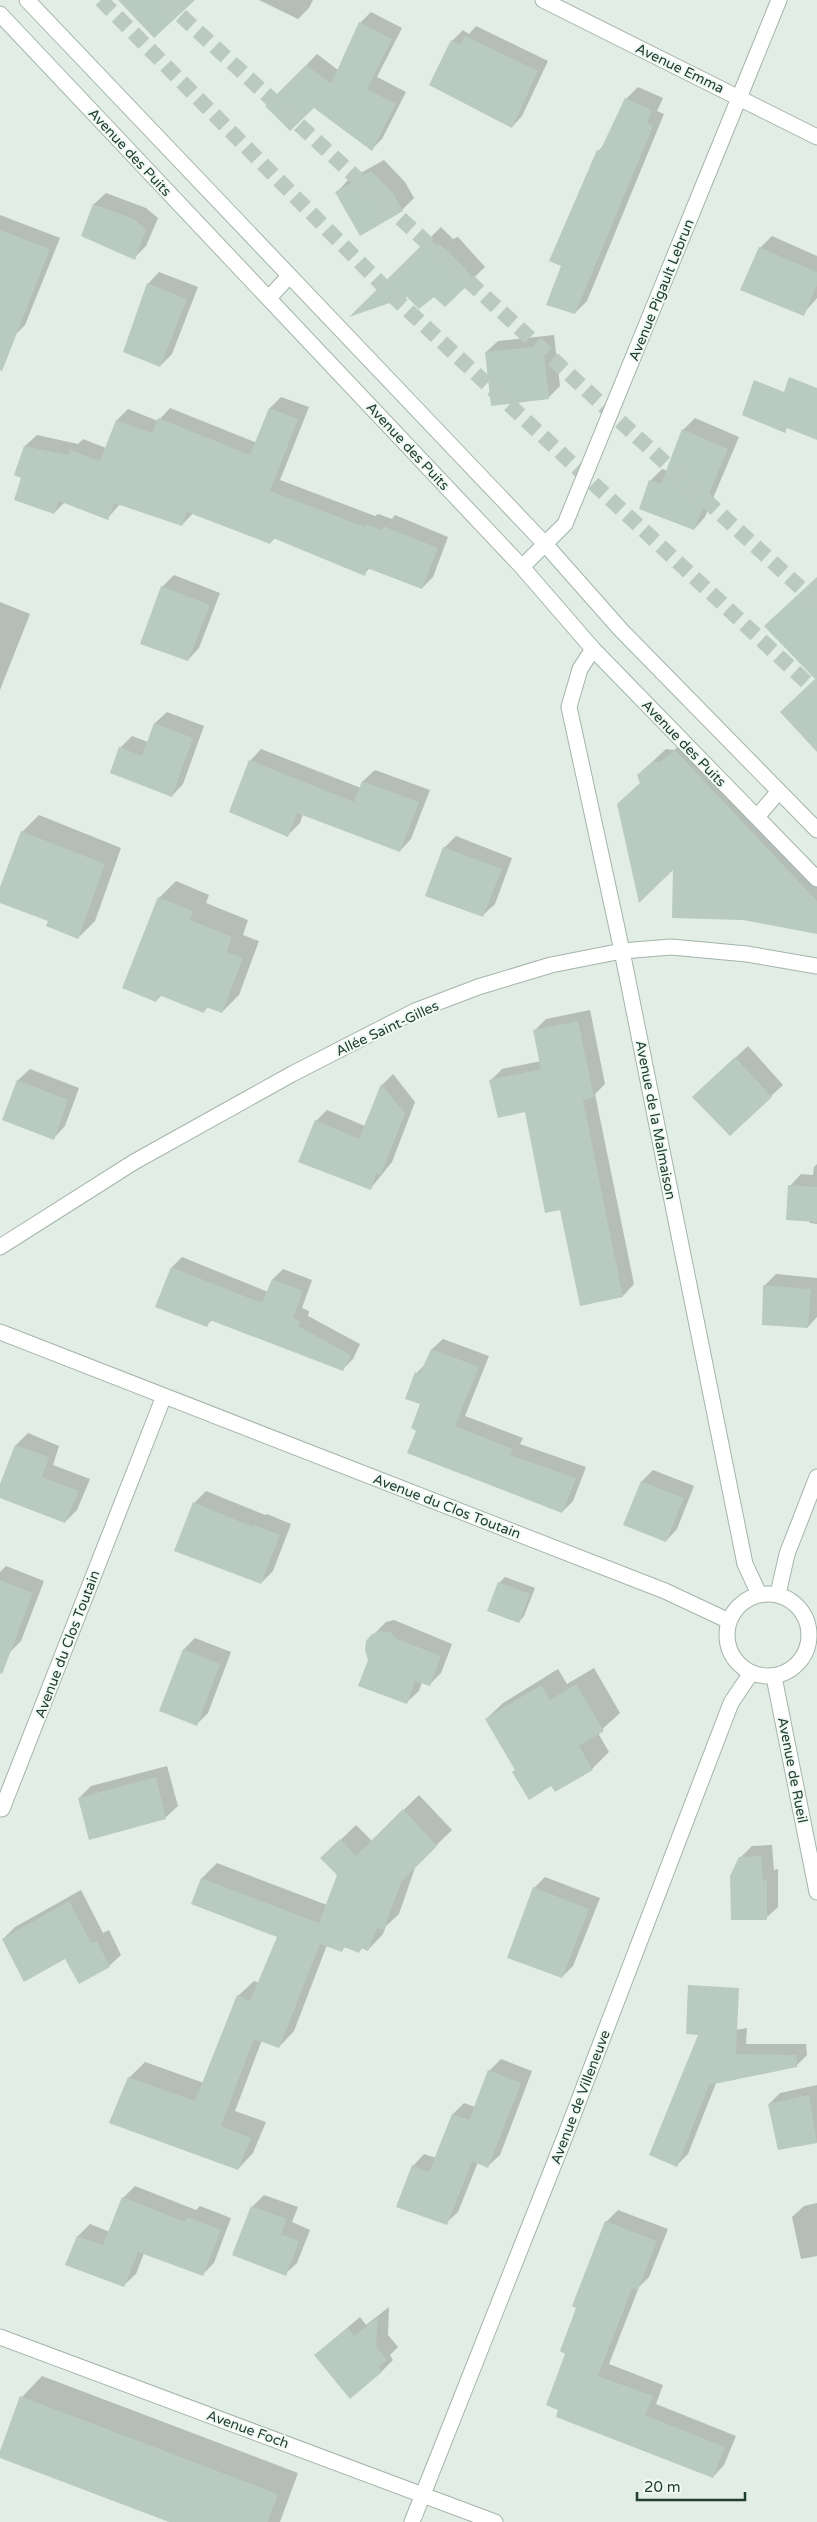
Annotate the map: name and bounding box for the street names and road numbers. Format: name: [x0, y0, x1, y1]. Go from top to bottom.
street label: Avenue Emma: [633, 40, 727, 97]
street label: Avenue des Puits: [84, 105, 175, 200]
street label: Avenue Pigault Lebrun: [625, 217, 698, 364]
street label: Avenue des Puits: [362, 399, 453, 494]
street label: Avenue des Puits: [638, 696, 730, 791]
street label: Allée Saint-Gilles: [333, 997, 442, 1060]
street label: Avenue de la Malmaison: [632, 1039, 679, 1201]
street label: Avenue du Clos Toutain: [371, 1470, 523, 1542]
street label: Avenue du Clos Toutain: [31, 1568, 103, 1720]
street label: Avenue de Rueil: [774, 1716, 811, 1825]
street label: Avenue de Villeneuve: [547, 2028, 614, 2167]
street label: Avenue Foch: [204, 2407, 291, 2452]

